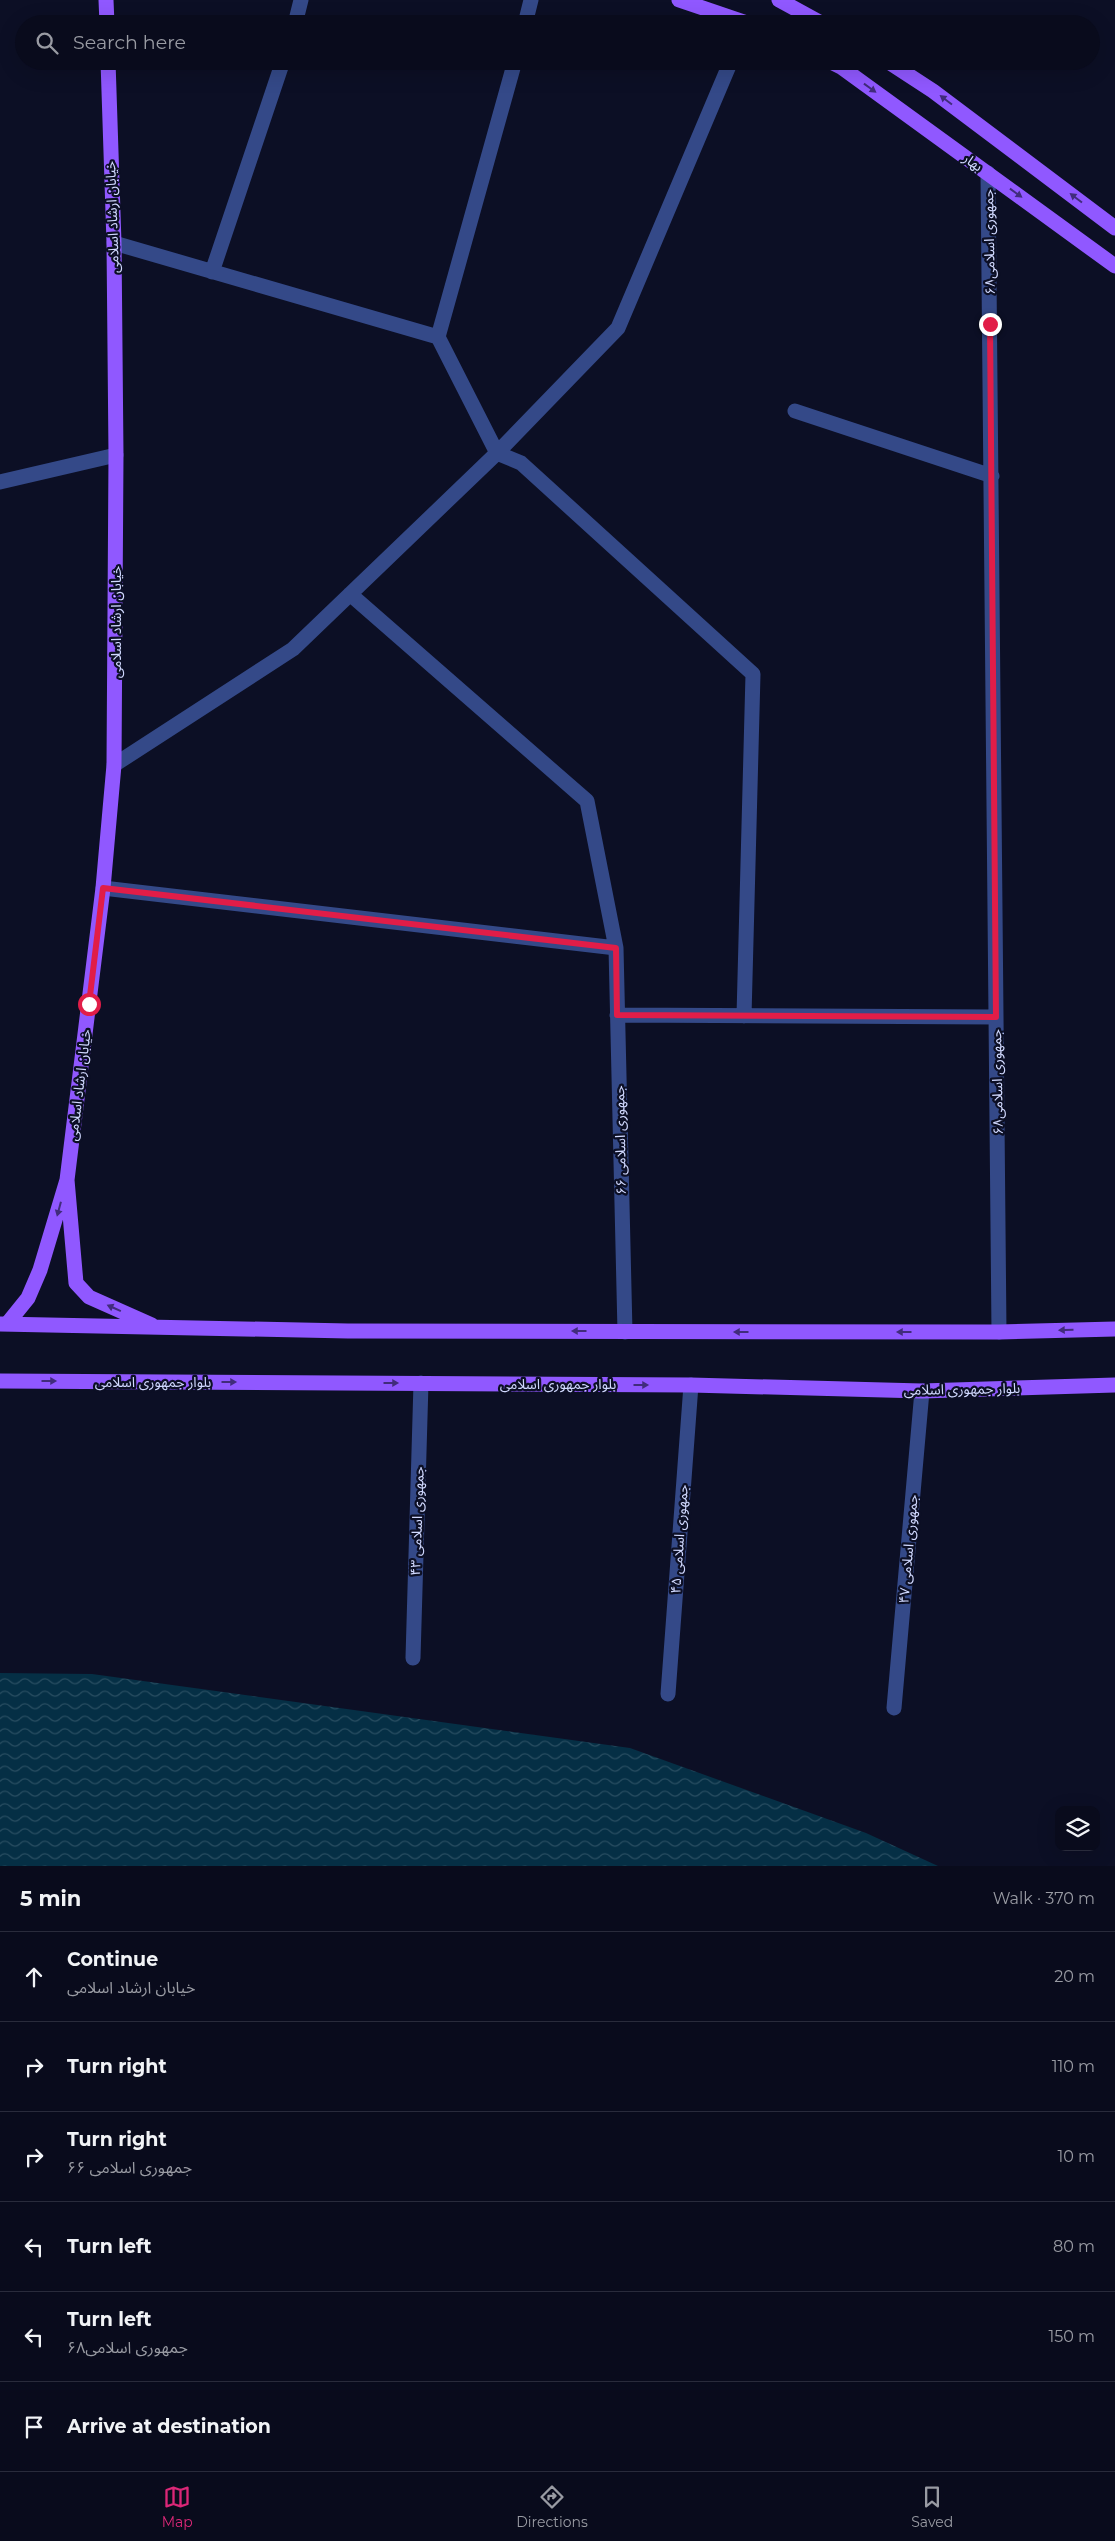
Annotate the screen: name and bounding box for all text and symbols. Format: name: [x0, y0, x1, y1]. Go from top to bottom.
search box: [15, 15, 1100, 70]
icon: search: [33, 29, 61, 57]
text: Search here: [73, 31, 186, 54]
one-way arrow: [863, 82, 876, 93]
one-way arrow: [940, 95, 953, 106]
street label: بهار: [959, 148, 987, 175]
street label: خیابان ارشاد اسلامی: [101, 161, 123, 273]
one-way arrow: [1009, 188, 1023, 198]
street label: جمهوری اسلامی۶۸: [979, 189, 999, 295]
one-way arrow: [1069, 193, 1083, 203]
route end: [979, 313, 1002, 336]
street label: خیابان ارشاد اسلامی: [107, 566, 125, 678]
route start: [78, 993, 101, 1016]
street label: خیابان ارشاد اسلامی: [63, 1028, 95, 1142]
street label: جمهوری اسلامی۶۸: [987, 1029, 1007, 1135]
street label: جمهوری اسلامی ۶۶: [610, 1085, 630, 1195]
one-way arrow: [55, 1202, 63, 1217]
one-way arrow: [106, 1303, 121, 1311]
one-way arrow: [1058, 1326, 1074, 1334]
one-way arrow: [571, 1327, 587, 1335]
one-way arrow: [733, 1328, 749, 1336]
one-way arrow: [896, 1328, 912, 1336]
street label: بلوار جمهوری اسلامی: [95, 1373, 212, 1391]
street label: بلوار جمهوری اسلامی: [500, 1375, 617, 1393]
one-way arrow: [41, 1377, 57, 1385]
one-way arrow: [221, 1378, 237, 1386]
one-way arrow: [383, 1379, 399, 1387]
street label: بلوار جمهوری اسلامی: [904, 1379, 1021, 1399]
one-way arrow: [633, 1381, 649, 1389]
street label: جمهوری اسلامی ۴۳: [406, 1466, 428, 1576]
street label: جمهوری اسلامی ۴۵: [666, 1484, 692, 1594]
street label: جمهوری اسلامی ۴۷: [894, 1494, 922, 1604]
map controls: [1055, 1806, 1100, 1851]
button: layers: [1055, 1806, 1100, 1851]
text: 5 min: [20, 1886, 81, 1911]
text: Walk · 370 m: [993, 1889, 1095, 1908]
text: Continue: [67, 1948, 158, 1971]
icon: ahead: [20, 1963, 48, 1991]
text: 20 m: [1054, 1967, 1095, 1986]
text: خیابان ارشاد اسلامی: [67, 1978, 196, 1997]
icon: right: [20, 2053, 48, 2081]
text: Turn right: [67, 2055, 167, 2078]
text: 110 m: [1052, 2057, 1095, 2076]
text: Turn right: [67, 2128, 167, 2151]
icon: right: [20, 2143, 48, 2171]
text: 10 m: [1057, 2147, 1095, 2166]
text: جمهوری اسلامی ۶۶: [67, 2158, 192, 2177]
icon: left: [20, 2233, 48, 2261]
text: Turn left: [67, 2235, 152, 2258]
text: 80 m: [1053, 2237, 1095, 2256]
text: Turn left: [67, 2308, 152, 2331]
icon: left: [20, 2323, 48, 2351]
text: 150 m: [1048, 2327, 1095, 2346]
text: جمهوری اسلامی۶۸: [67, 2338, 188, 2357]
icon: arrive: [20, 2413, 48, 2441]
text: Arrive at destination: [67, 2415, 271, 2438]
tab: Map: [162, 2483, 193, 2531]
tab: Directions: [516, 2483, 588, 2531]
tab: Saved: [911, 2483, 953, 2531]

